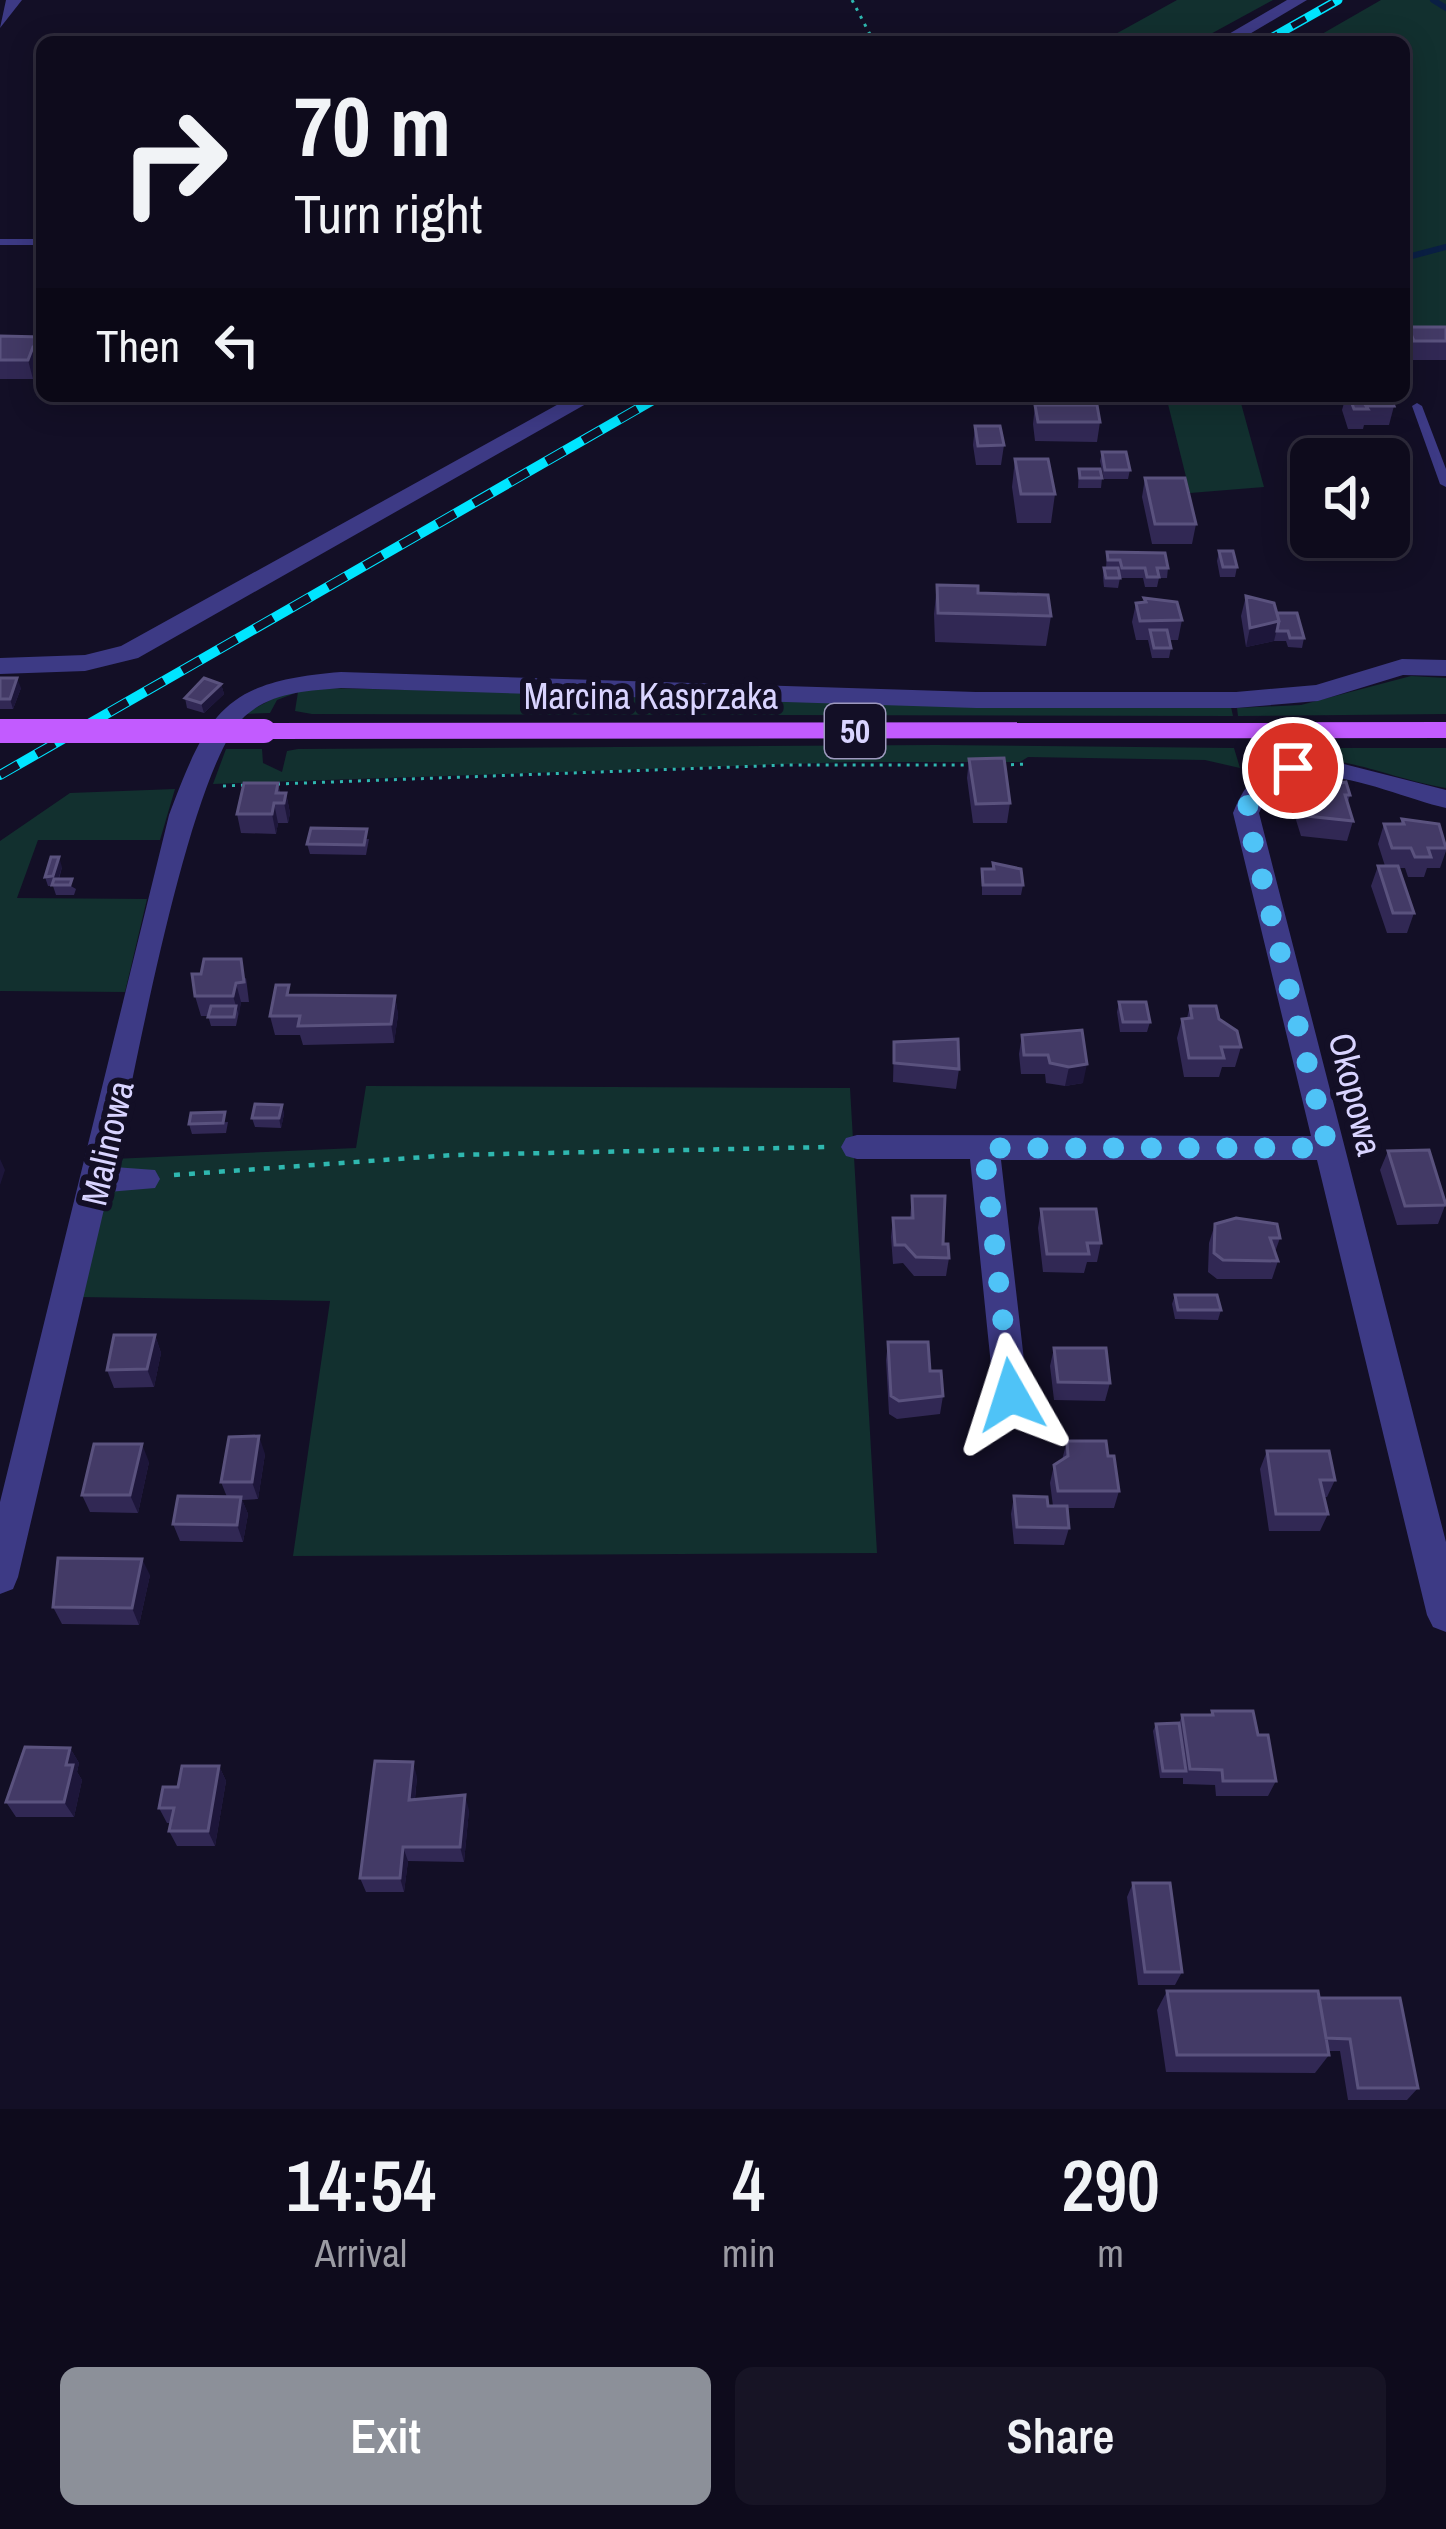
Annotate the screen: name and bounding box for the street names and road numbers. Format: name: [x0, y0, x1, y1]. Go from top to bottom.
street label: Marcina Kasprzaka: [524, 672, 778, 720]
road number: 50: [825, 704, 885, 758]
street label: Okopowa: [1318, 1028, 1394, 1160]
street label: Malinowa: [69, 1076, 145, 1210]

